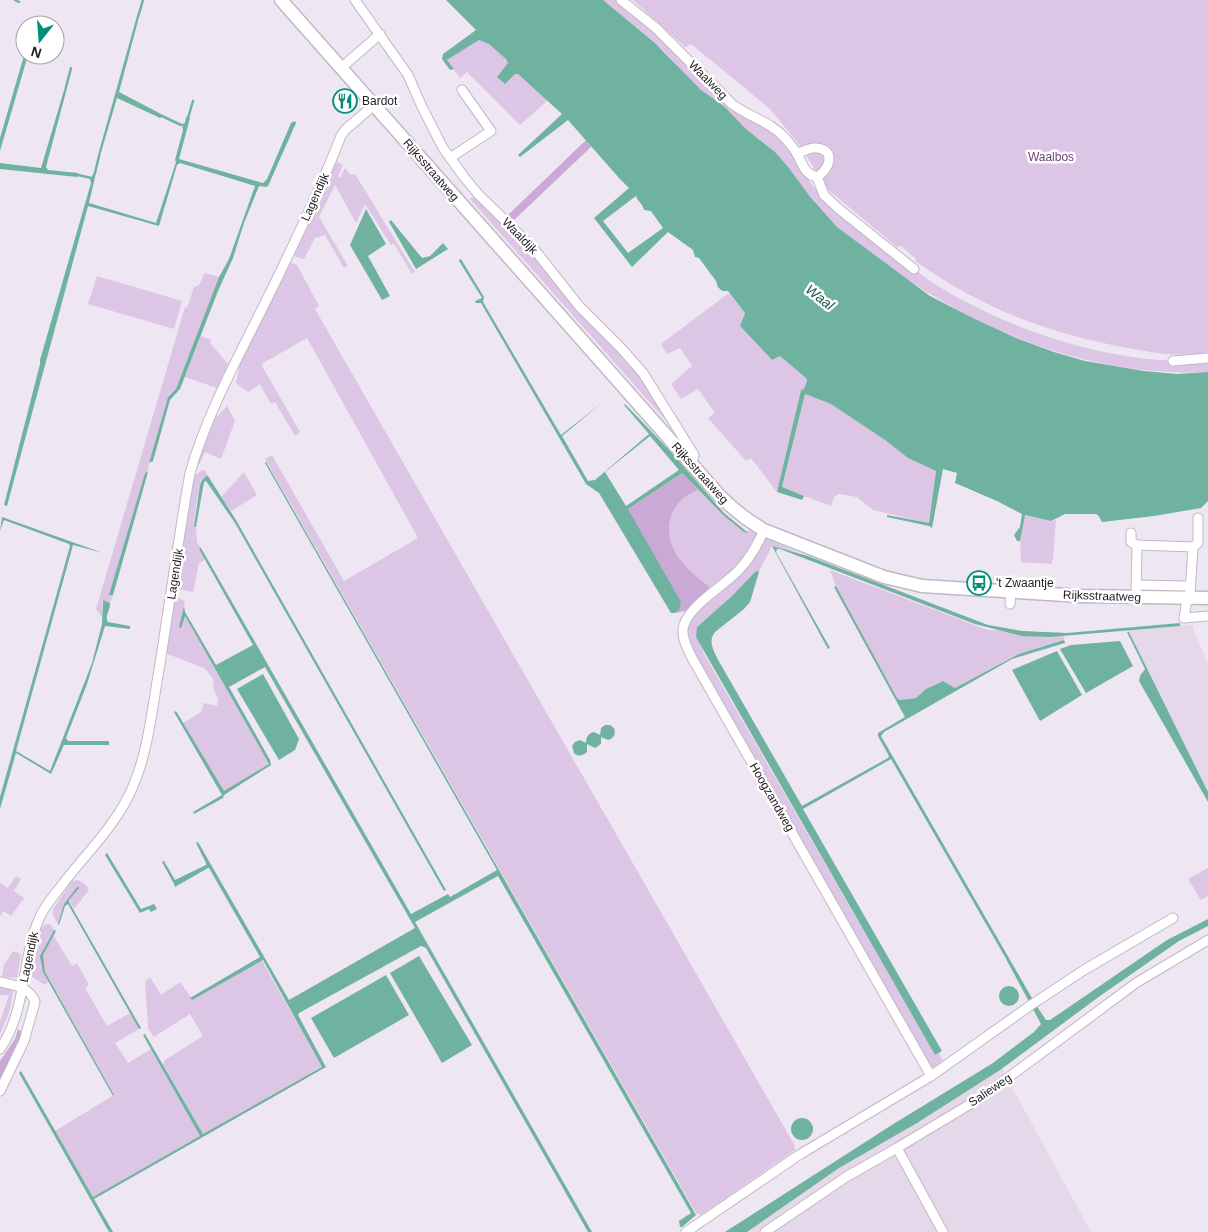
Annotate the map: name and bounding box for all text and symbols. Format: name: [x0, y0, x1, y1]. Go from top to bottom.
north arrow: [15, 15, 65, 65]
text: N: [29, 43, 43, 62]
street label: Waalweg: [686, 58, 730, 102]
restaurant icon: Bardot: [332, 88, 358, 114]
place label: Bardot: [362, 94, 398, 108]
street label: Rijksstraatweg: [400, 136, 462, 204]
park label: Waalbos: [1028, 150, 1074, 164]
street label: Lagendijk: [298, 170, 332, 223]
street label: Waaldijk: [499, 215, 541, 258]
water label: Waal: [803, 281, 838, 314]
street label: Rijksstraatweg: [669, 439, 731, 507]
street label: Lagendijk: [164, 547, 186, 600]
bus stop icon: 't Zwaantje: [966, 570, 992, 596]
place label: 't Zwaantje: [996, 576, 1054, 590]
street label: Rijksstraatweg: [1063, 588, 1141, 604]
street label: Hoogzandweg: [747, 760, 797, 834]
street label: Lagendijk: [17, 929, 41, 984]
street label: Salieweg: [966, 1071, 1014, 1109]

